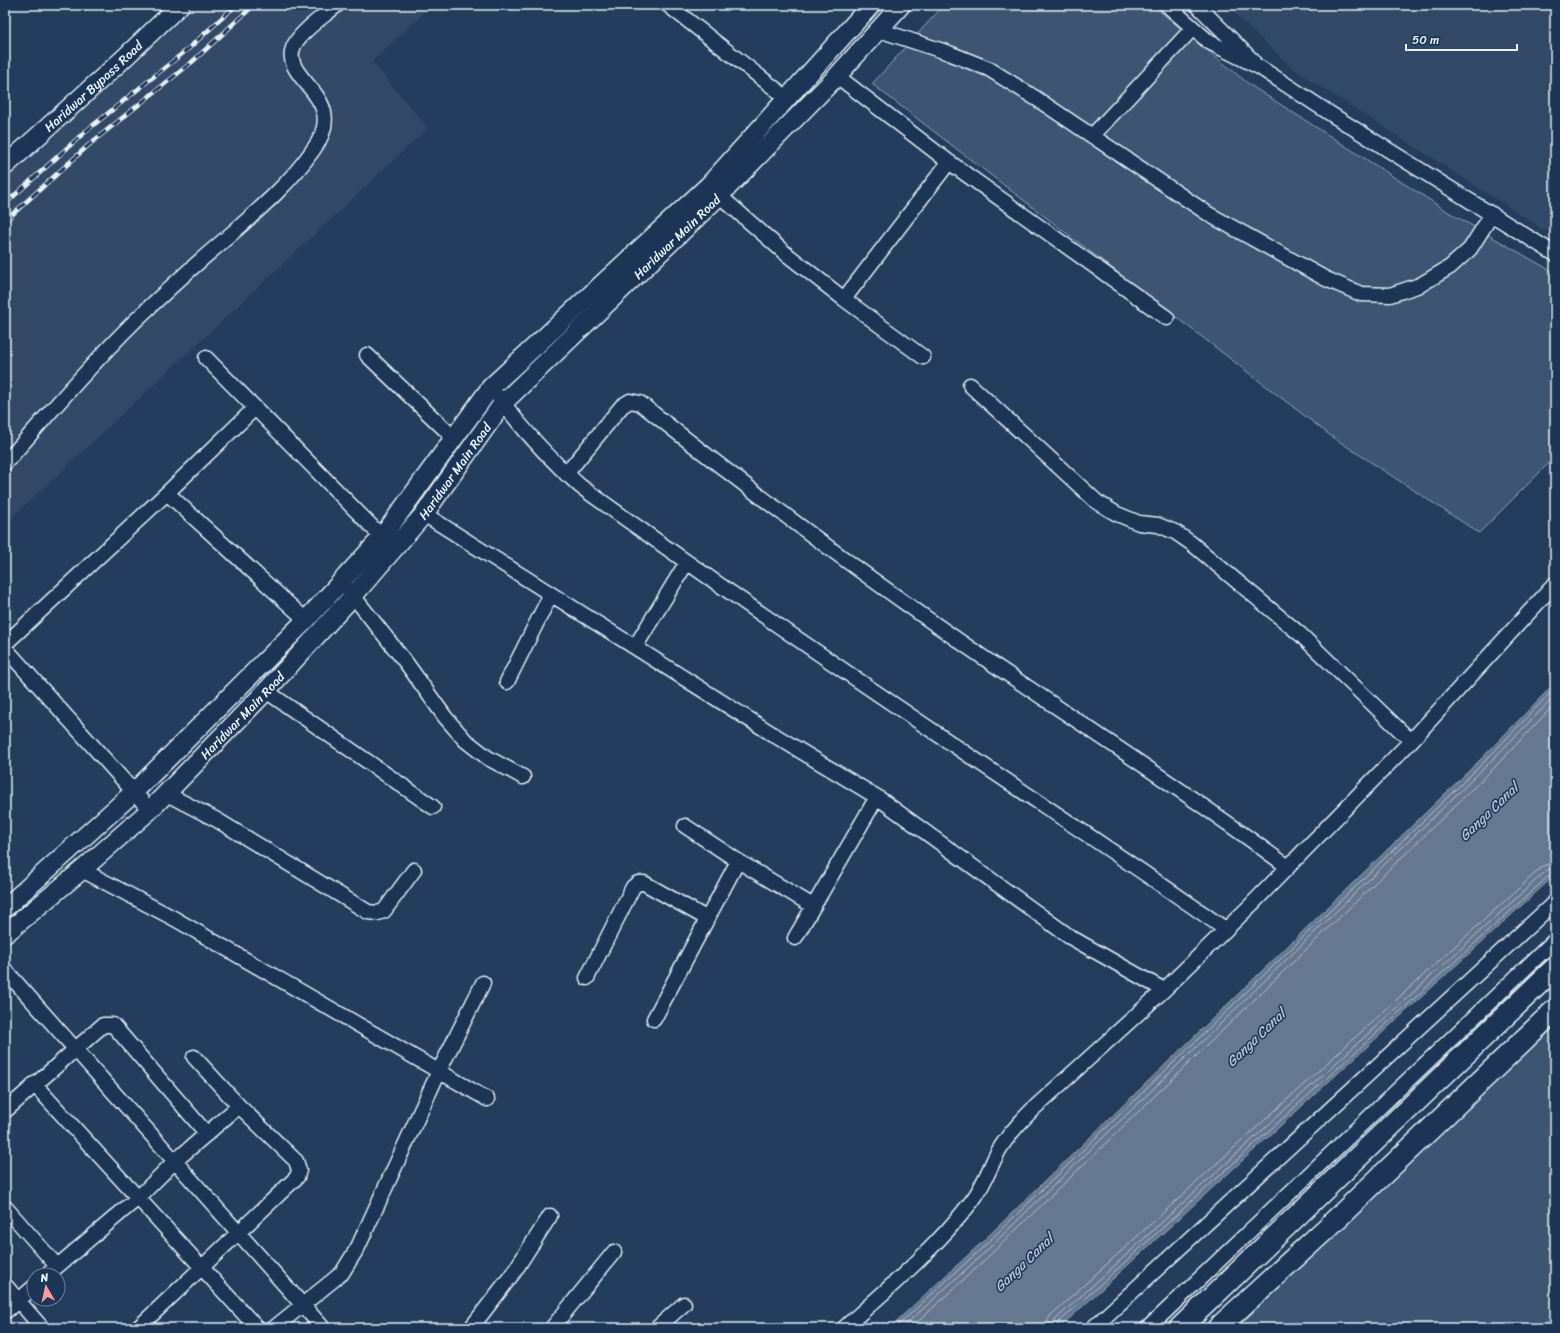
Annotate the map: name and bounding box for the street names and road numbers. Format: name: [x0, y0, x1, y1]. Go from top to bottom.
street label: Haridwar Bypass Road: [38, 34, 149, 137]
street label: Haridwar Main Road: [627, 188, 727, 285]
street label: Haridwar Main Road: [412, 417, 498, 525]
street label: Haridwar Main Road: [194, 665, 291, 764]

